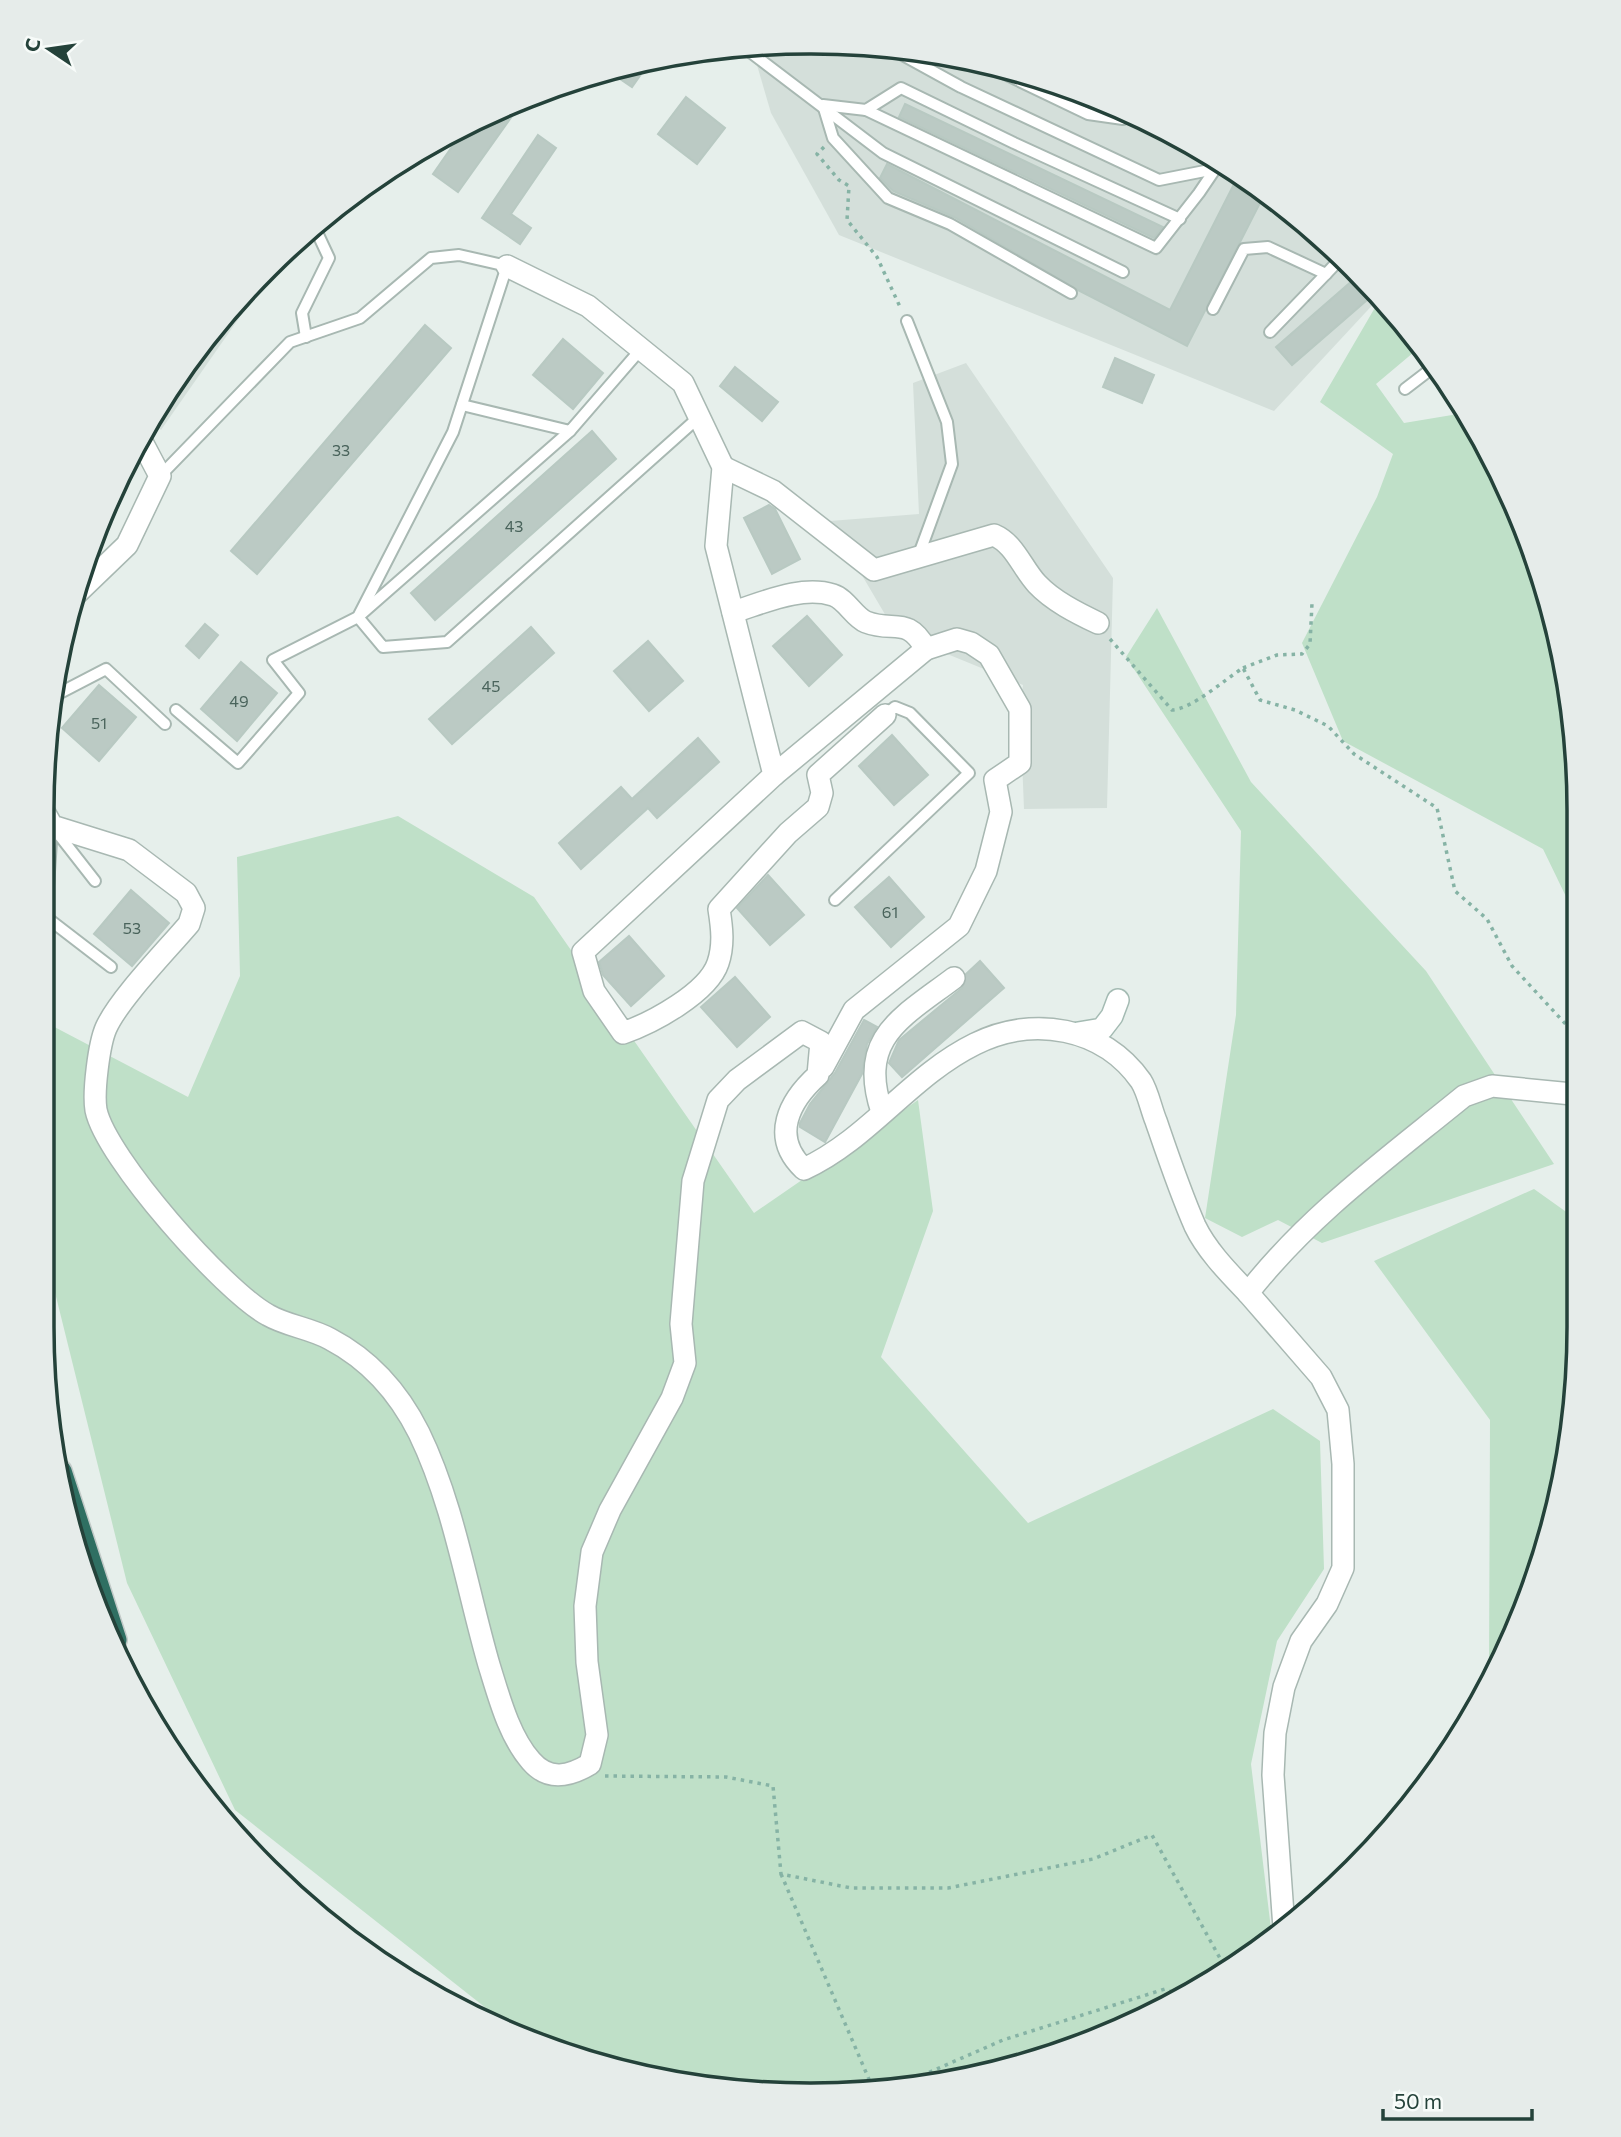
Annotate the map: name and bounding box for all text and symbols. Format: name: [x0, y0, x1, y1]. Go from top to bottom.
north arrow: [14, 14, 84, 84]
text: С: [19, 36, 45, 54]
house number: 33: [332, 440, 350, 459]
house number: 43: [505, 516, 523, 535]
house number: 45: [482, 676, 500, 695]
house number: 49: [229, 691, 249, 710]
house number: 51: [91, 713, 107, 732]
house number: 61: [882, 902, 898, 921]
house number: 53: [123, 918, 141, 937]
scale bar: [1383, 2078, 1532, 2122]
text: 50 m: [1394, 2088, 1442, 2113]

